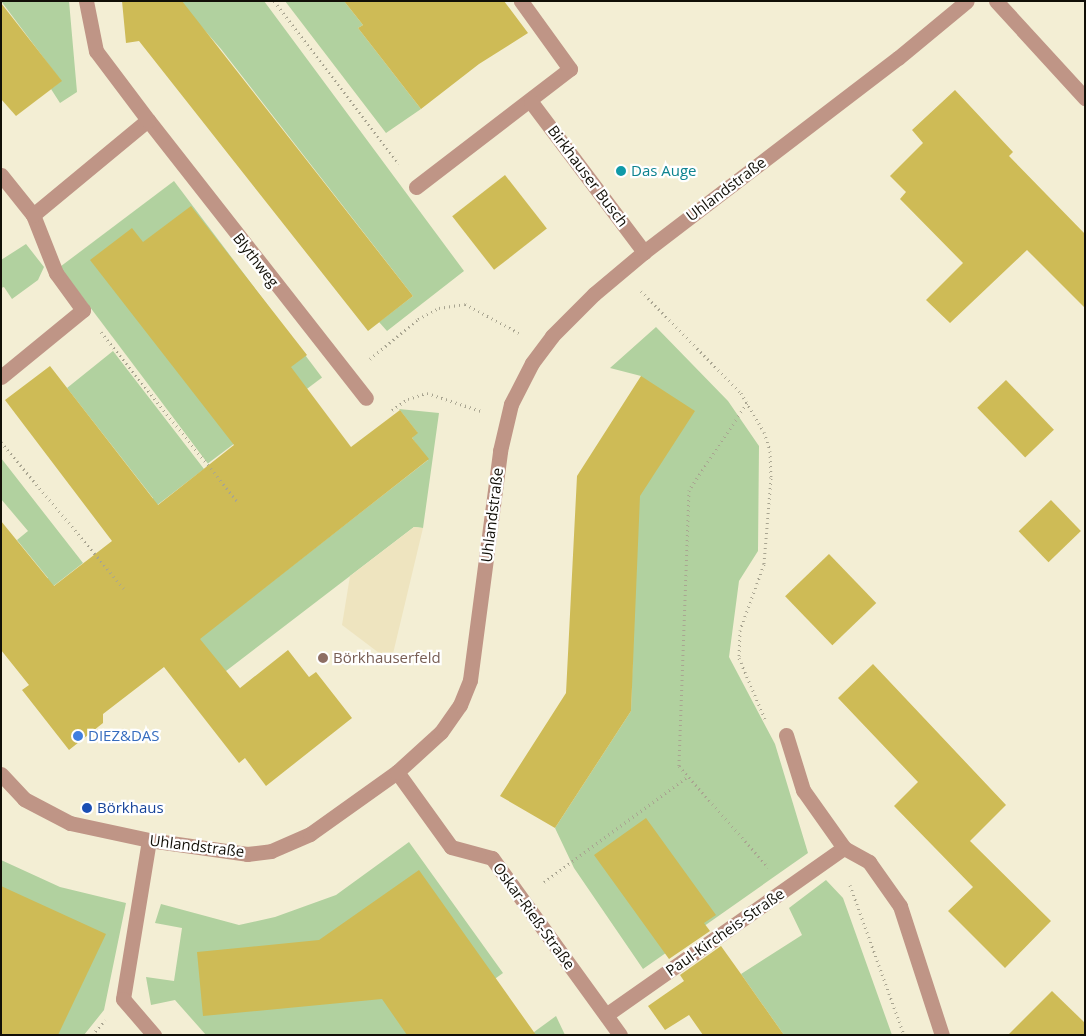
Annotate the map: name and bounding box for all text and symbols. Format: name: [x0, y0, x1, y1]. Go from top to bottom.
street label: Birkhauser Busch: [544, 122, 632, 230]
street label: Uhlandstraße: [683, 153, 769, 225]
place label: Das Auge: [631, 162, 697, 180]
marker: Das Auge: [615, 165, 627, 177]
street label: Blythweg: [229, 229, 283, 291]
street label: Uhlandstraße: [477, 467, 507, 563]
place label: Börkhauserfeld: [333, 649, 441, 667]
marker: Börkhauserfeld: [317, 652, 329, 664]
place label: DIEZ&DAS: [88, 727, 160, 745]
marker: DIEZ&DAS: [72, 730, 84, 742]
place label: Börkhaus: [97, 799, 164, 817]
marker: Börkhaus: [81, 802, 93, 814]
street label: Uhlandstraße: [149, 831, 245, 861]
street label: Oskar-Rieß-Straße: [489, 859, 579, 973]
street label: Paul-Kircheis-Straße: [662, 884, 788, 980]

